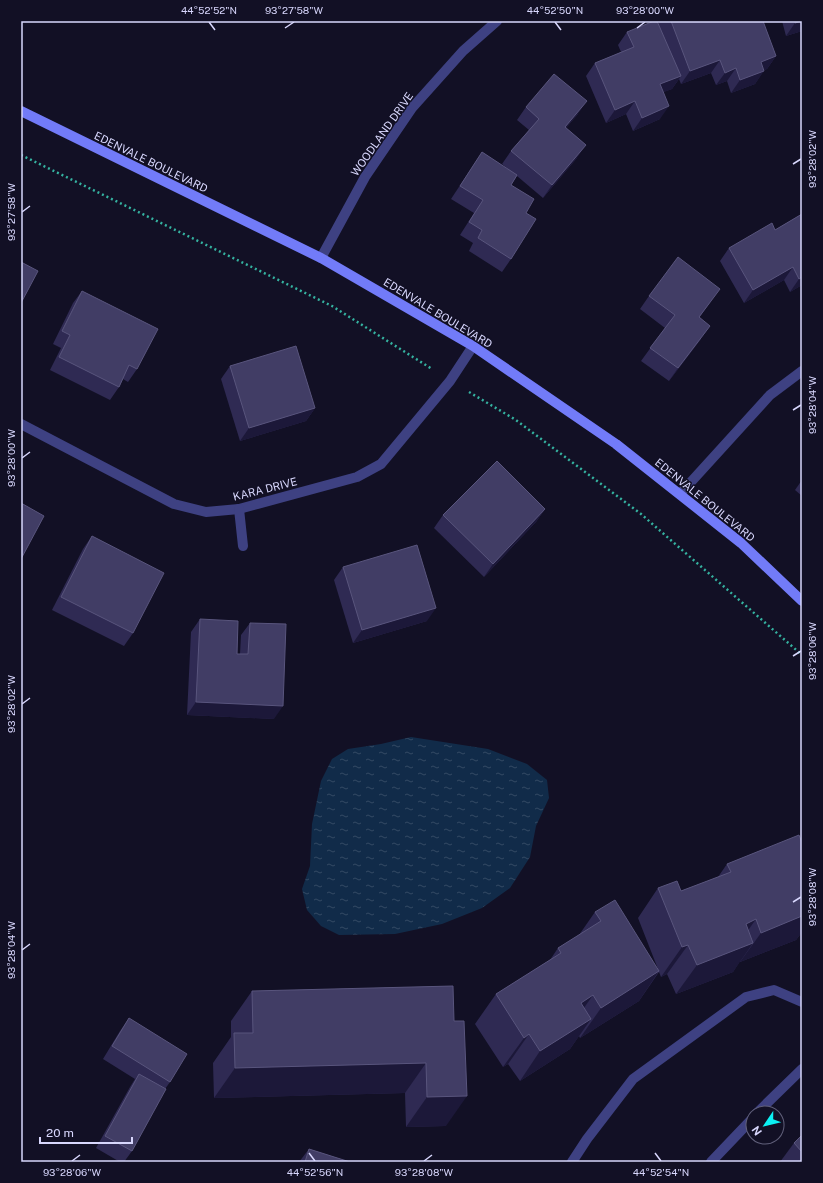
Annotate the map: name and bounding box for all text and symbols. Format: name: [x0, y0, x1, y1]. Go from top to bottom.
text: 44°52'52"N: [181, 4, 237, 16]
text: 93°27'58"W: [265, 4, 324, 16]
text: 44°52'50"N: [527, 4, 583, 16]
text: 93°28'00"W: [616, 4, 674, 16]
street label: WOODLAND DRIVE: [349, 90, 416, 178]
street label: EDENVALE BOULEVARD: [92, 129, 210, 195]
text: 93°28'02"W: [806, 130, 818, 188]
text: 93°27'58"W: [5, 182, 17, 241]
street label: EDENVALE BOULEVARD: [381, 276, 495, 350]
text: 93°28'04"W: [806, 375, 818, 434]
text: 93°28'00"W: [5, 429, 17, 487]
street label: EDENVALE BOULEVARD: [653, 456, 758, 544]
street label: KARA DRIVE: [232, 475, 299, 503]
text: 93°28'06"W: [806, 621, 818, 680]
text: 93°28'02"W: [5, 675, 17, 733]
text: 93°28'08"W: [806, 867, 818, 926]
text: 93°28'04"W: [5, 920, 17, 979]
north arrow: [745, 1105, 785, 1145]
scale bar: [40, 1119, 132, 1145]
text: N: [749, 1124, 764, 1138]
text: 20 m: [46, 1126, 74, 1140]
text: 93°28'06"W: [43, 1166, 102, 1178]
text: 44°52'56"N: [287, 1166, 343, 1178]
text: 93°28'08"W: [395, 1166, 454, 1178]
text: 44°52'54"N: [633, 1166, 689, 1178]

